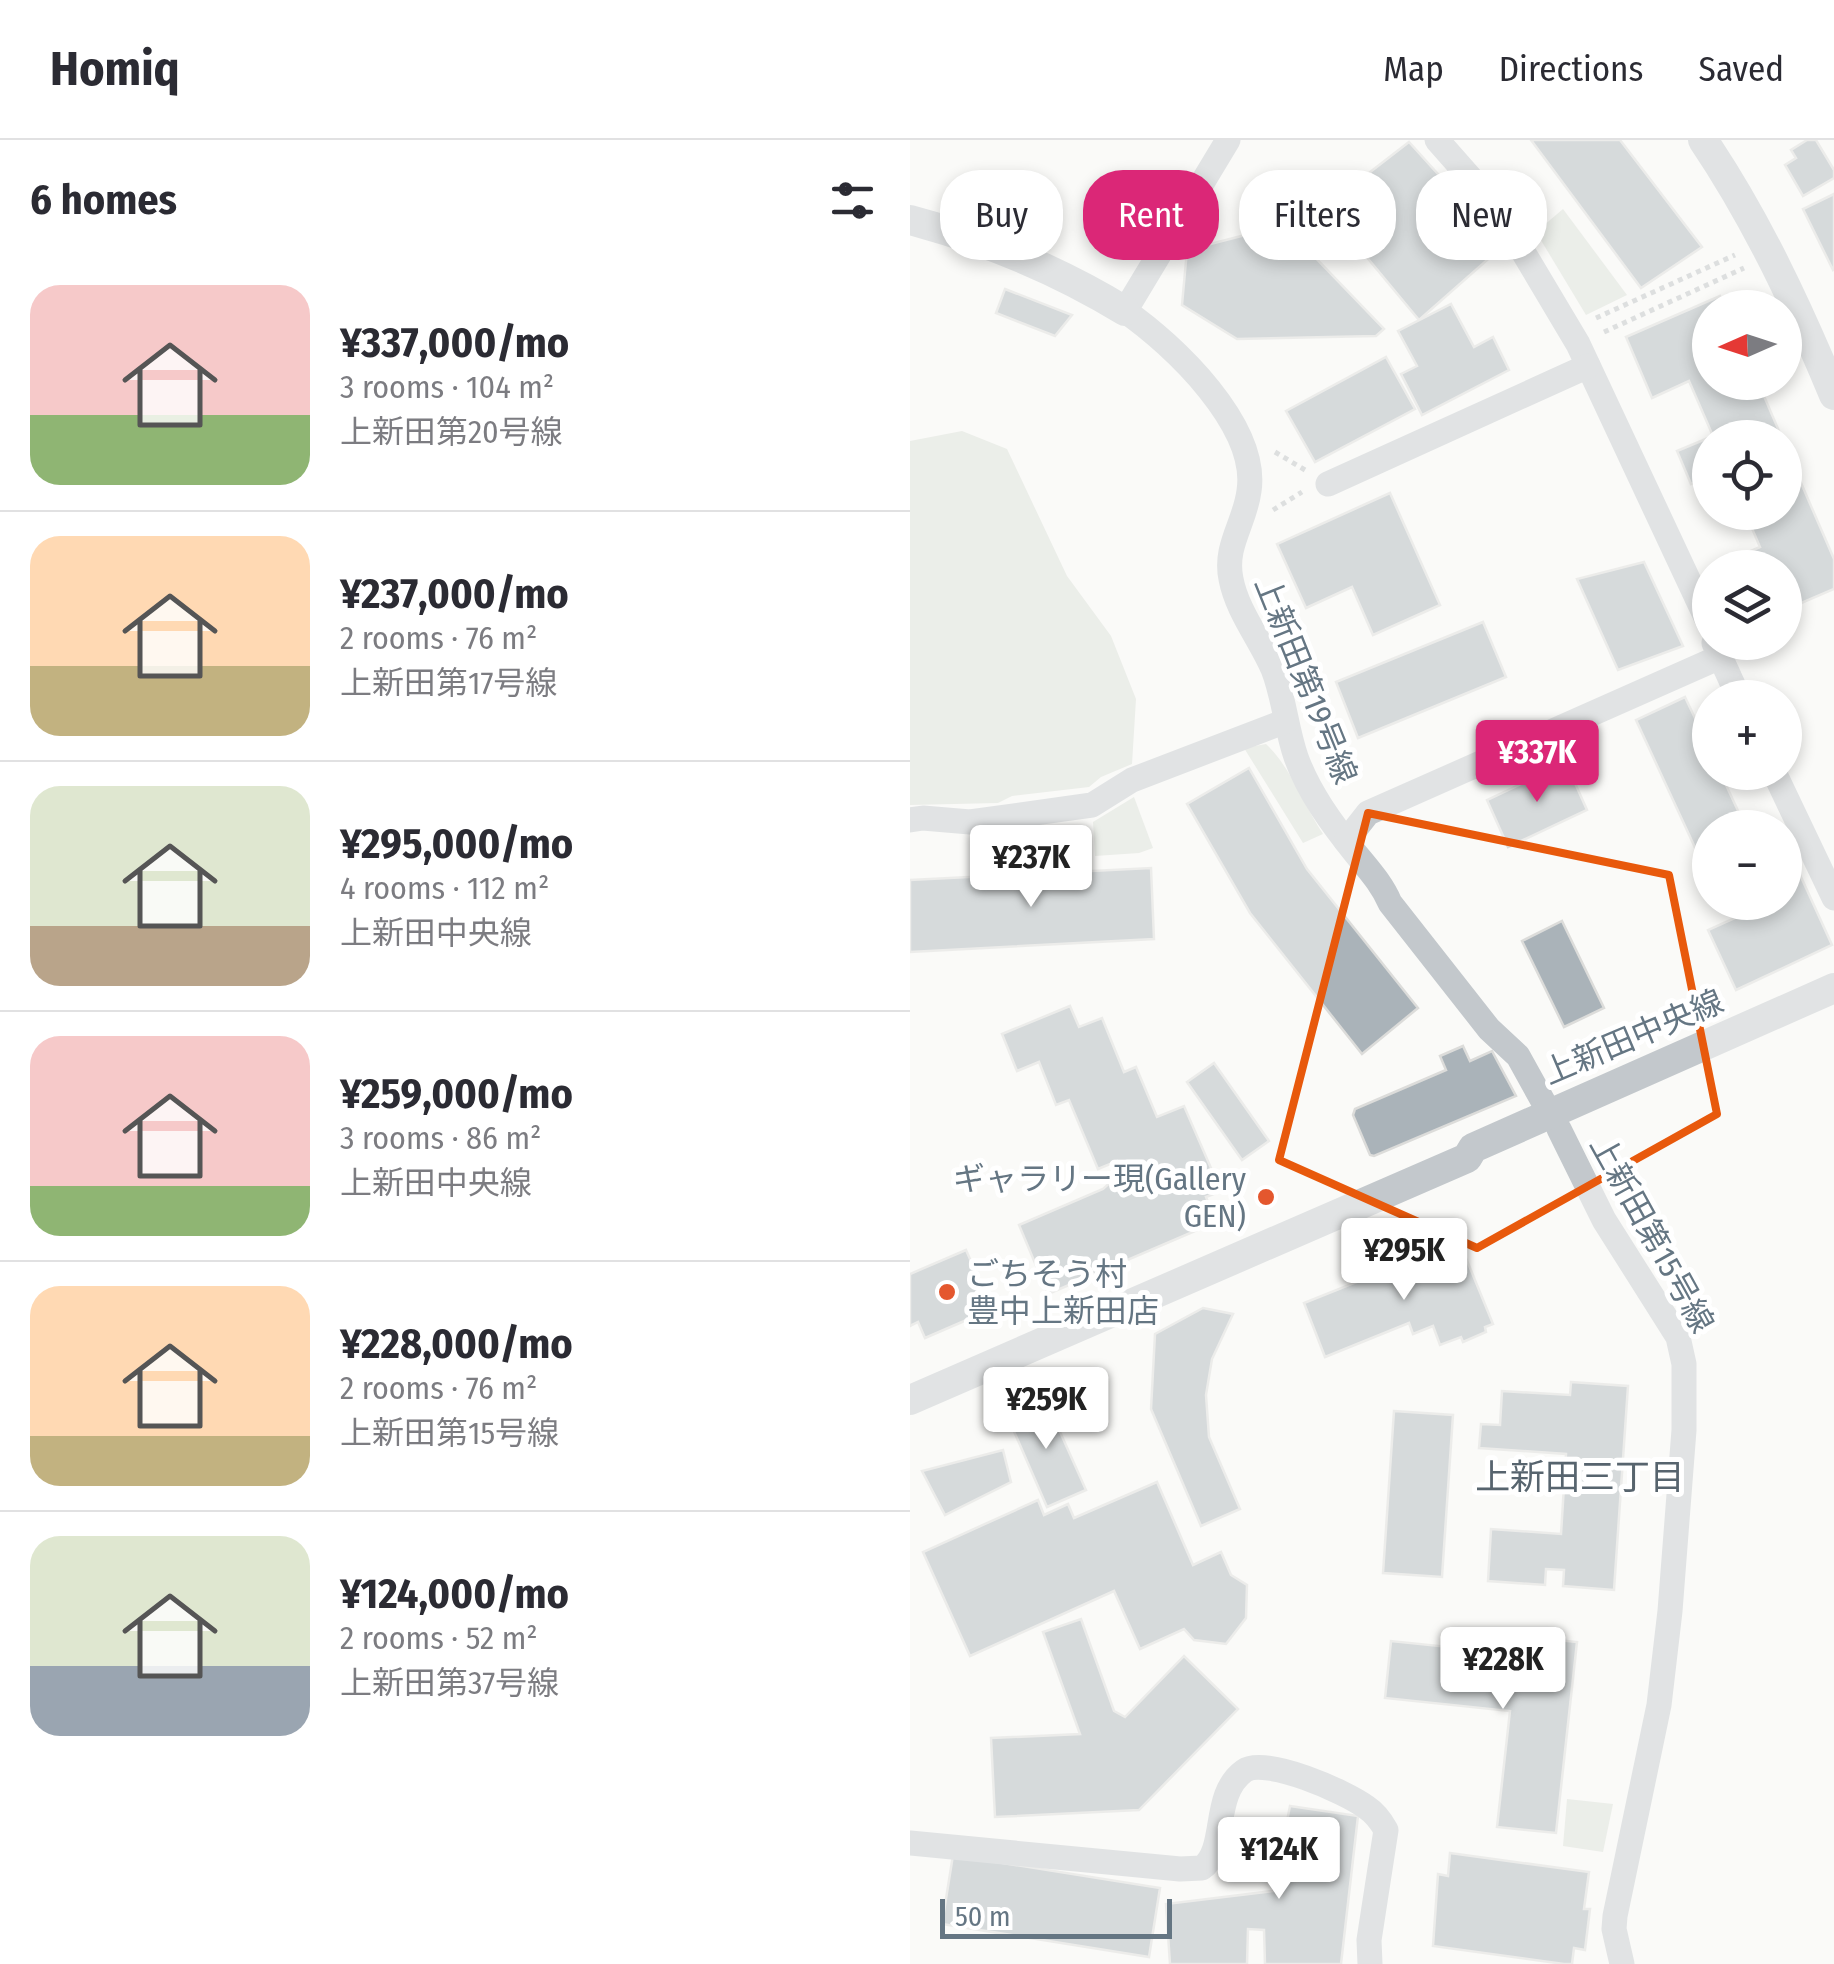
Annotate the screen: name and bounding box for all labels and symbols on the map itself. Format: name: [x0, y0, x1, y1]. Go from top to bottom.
north arrow: [1692, 290, 1802, 400]
street label: 上新田第19号線: [1247, 571, 1365, 789]
pin: ¥337K: [1467, 720, 1607, 805]
pin: ¥237K: [961, 825, 1101, 910]
street label: 上新田中央線: [1537, 982, 1729, 1092]
street label: 上新田第15号線: [1582, 1129, 1722, 1339]
place label: ギャラリー現(Gallery GEN): [953, 1160, 1247, 1235]
marker: ギャラリー現(Gallery GEN): [1255, 1186, 1277, 1208]
pin: ¥295K: [1334, 1218, 1474, 1303]
place label: ごちそう村 豊中上新田店: [967, 1255, 1159, 1330]
marker: ごちそう村 豊中上新田店: [936, 1281, 958, 1303]
pin: ¥259K: [976, 1367, 1116, 1452]
district label: 上新田三丁目: [1475, 1456, 1685, 1498]
pin: ¥228K: [1433, 1627, 1573, 1712]
pin: ¥124K: [1209, 1817, 1349, 1902]
scale bar: [940, 1894, 1172, 1938]

